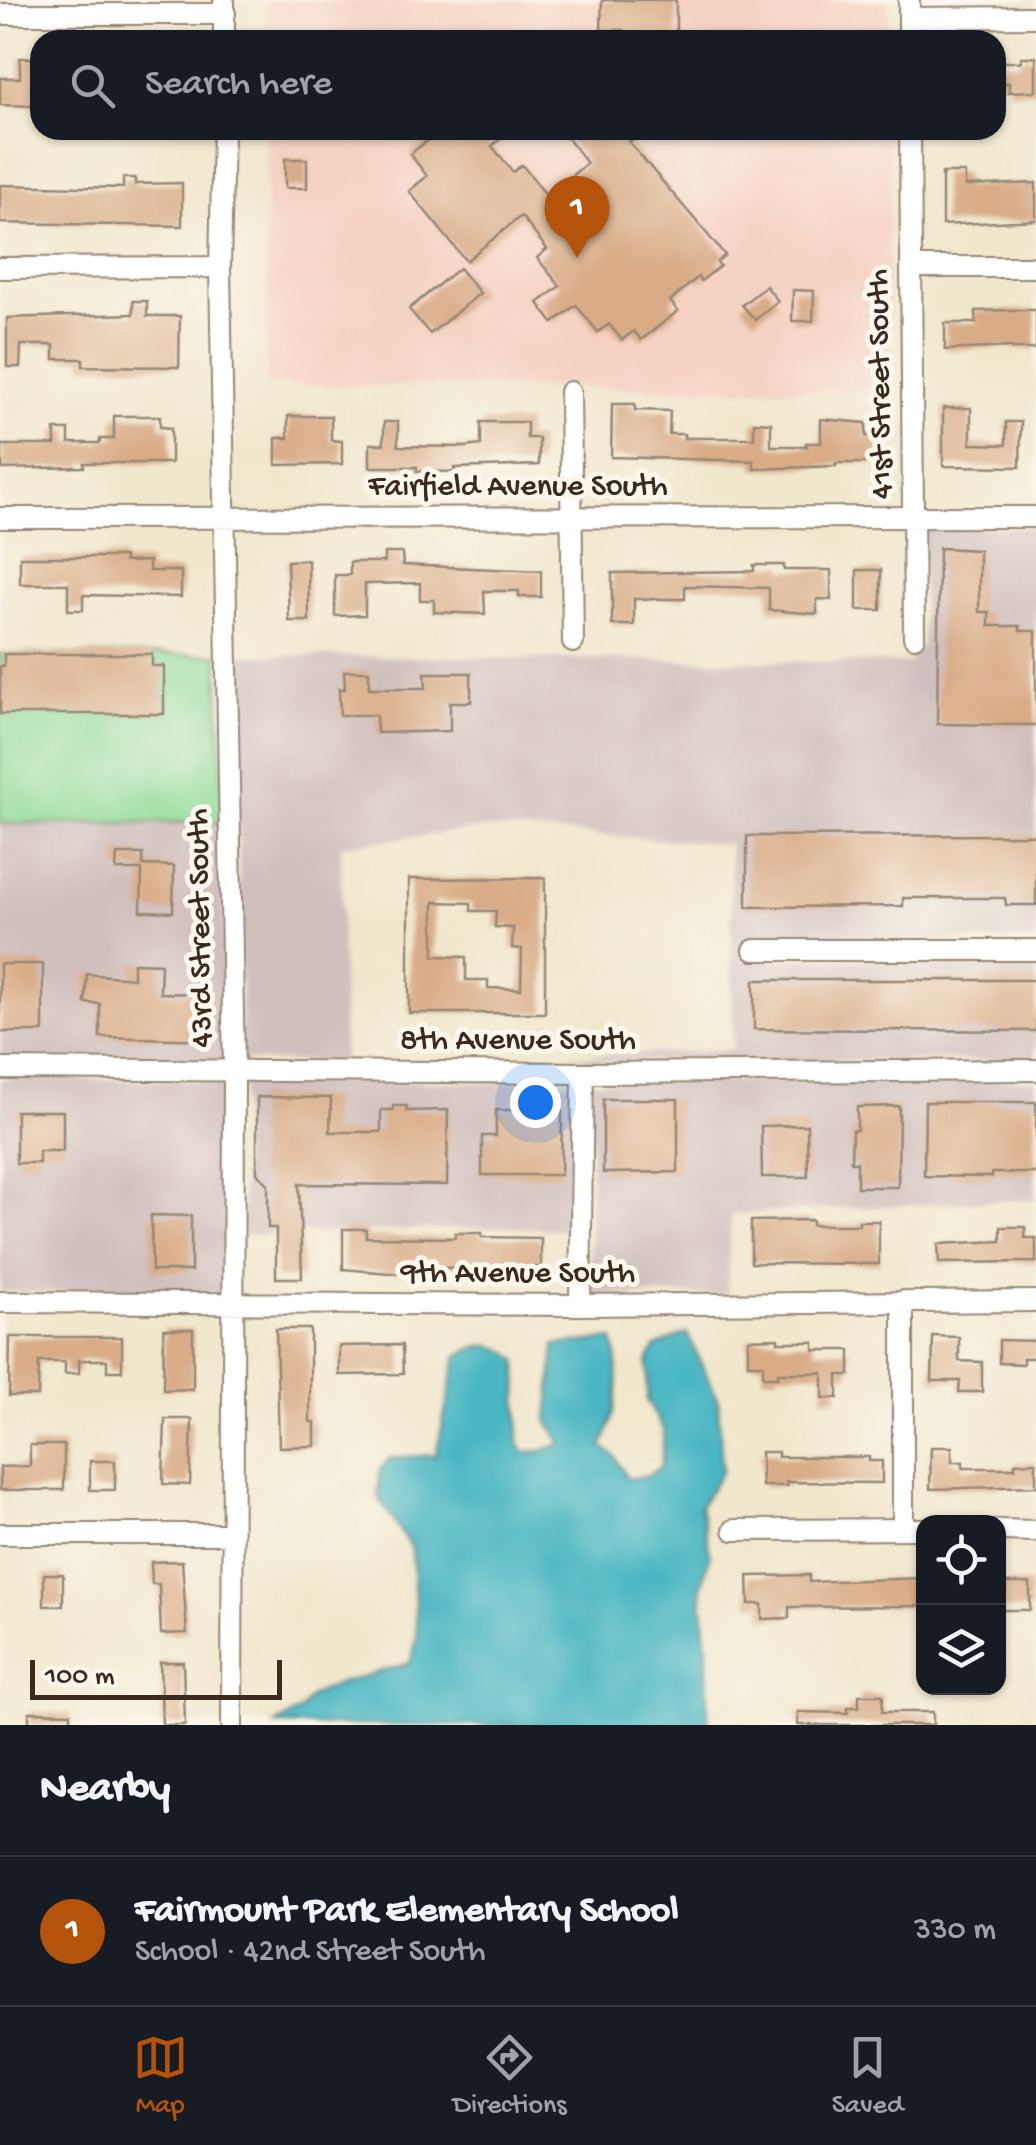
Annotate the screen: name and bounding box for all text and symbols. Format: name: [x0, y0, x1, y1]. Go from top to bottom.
search box: [30, 30, 1006, 140]
icon: search: [65, 58, 120, 113]
text: Search here: [145, 63, 332, 107]
pin: 1: [544, 176, 610, 258]
street label: 41st Street South: [861, 269, 903, 499]
street label: Fairfield Avenue South: [367, 469, 668, 507]
street label: 43rd Street South: [181, 808, 223, 1048]
street label: 8th Avenue South: [400, 1023, 636, 1061]
your location: [510, 1077, 561, 1128]
street label: 9th Avenue South: [400, 1256, 635, 1294]
map controls: [916, 1515, 1006, 1695]
button: locate: [916, 1515, 1006, 1605]
button: layers: [916, 1605, 1006, 1695]
scale bar: [30, 1655, 282, 1700]
text: 100 m: [45, 1661, 115, 1694]
text: Nearby: [40, 1766, 170, 1815]
text: Fairmount Park Elementary School: [135, 1890, 679, 1934]
text: 1: [66, 1912, 79, 1950]
text: 330 m: [914, 1912, 996, 1950]
text: School · 42nd Street South: [135, 1934, 485, 1972]
tab: Map: [133, 2030, 188, 2123]
tab: Directions: [453, 2030, 567, 2123]
tab: Saved: [832, 2030, 903, 2123]

